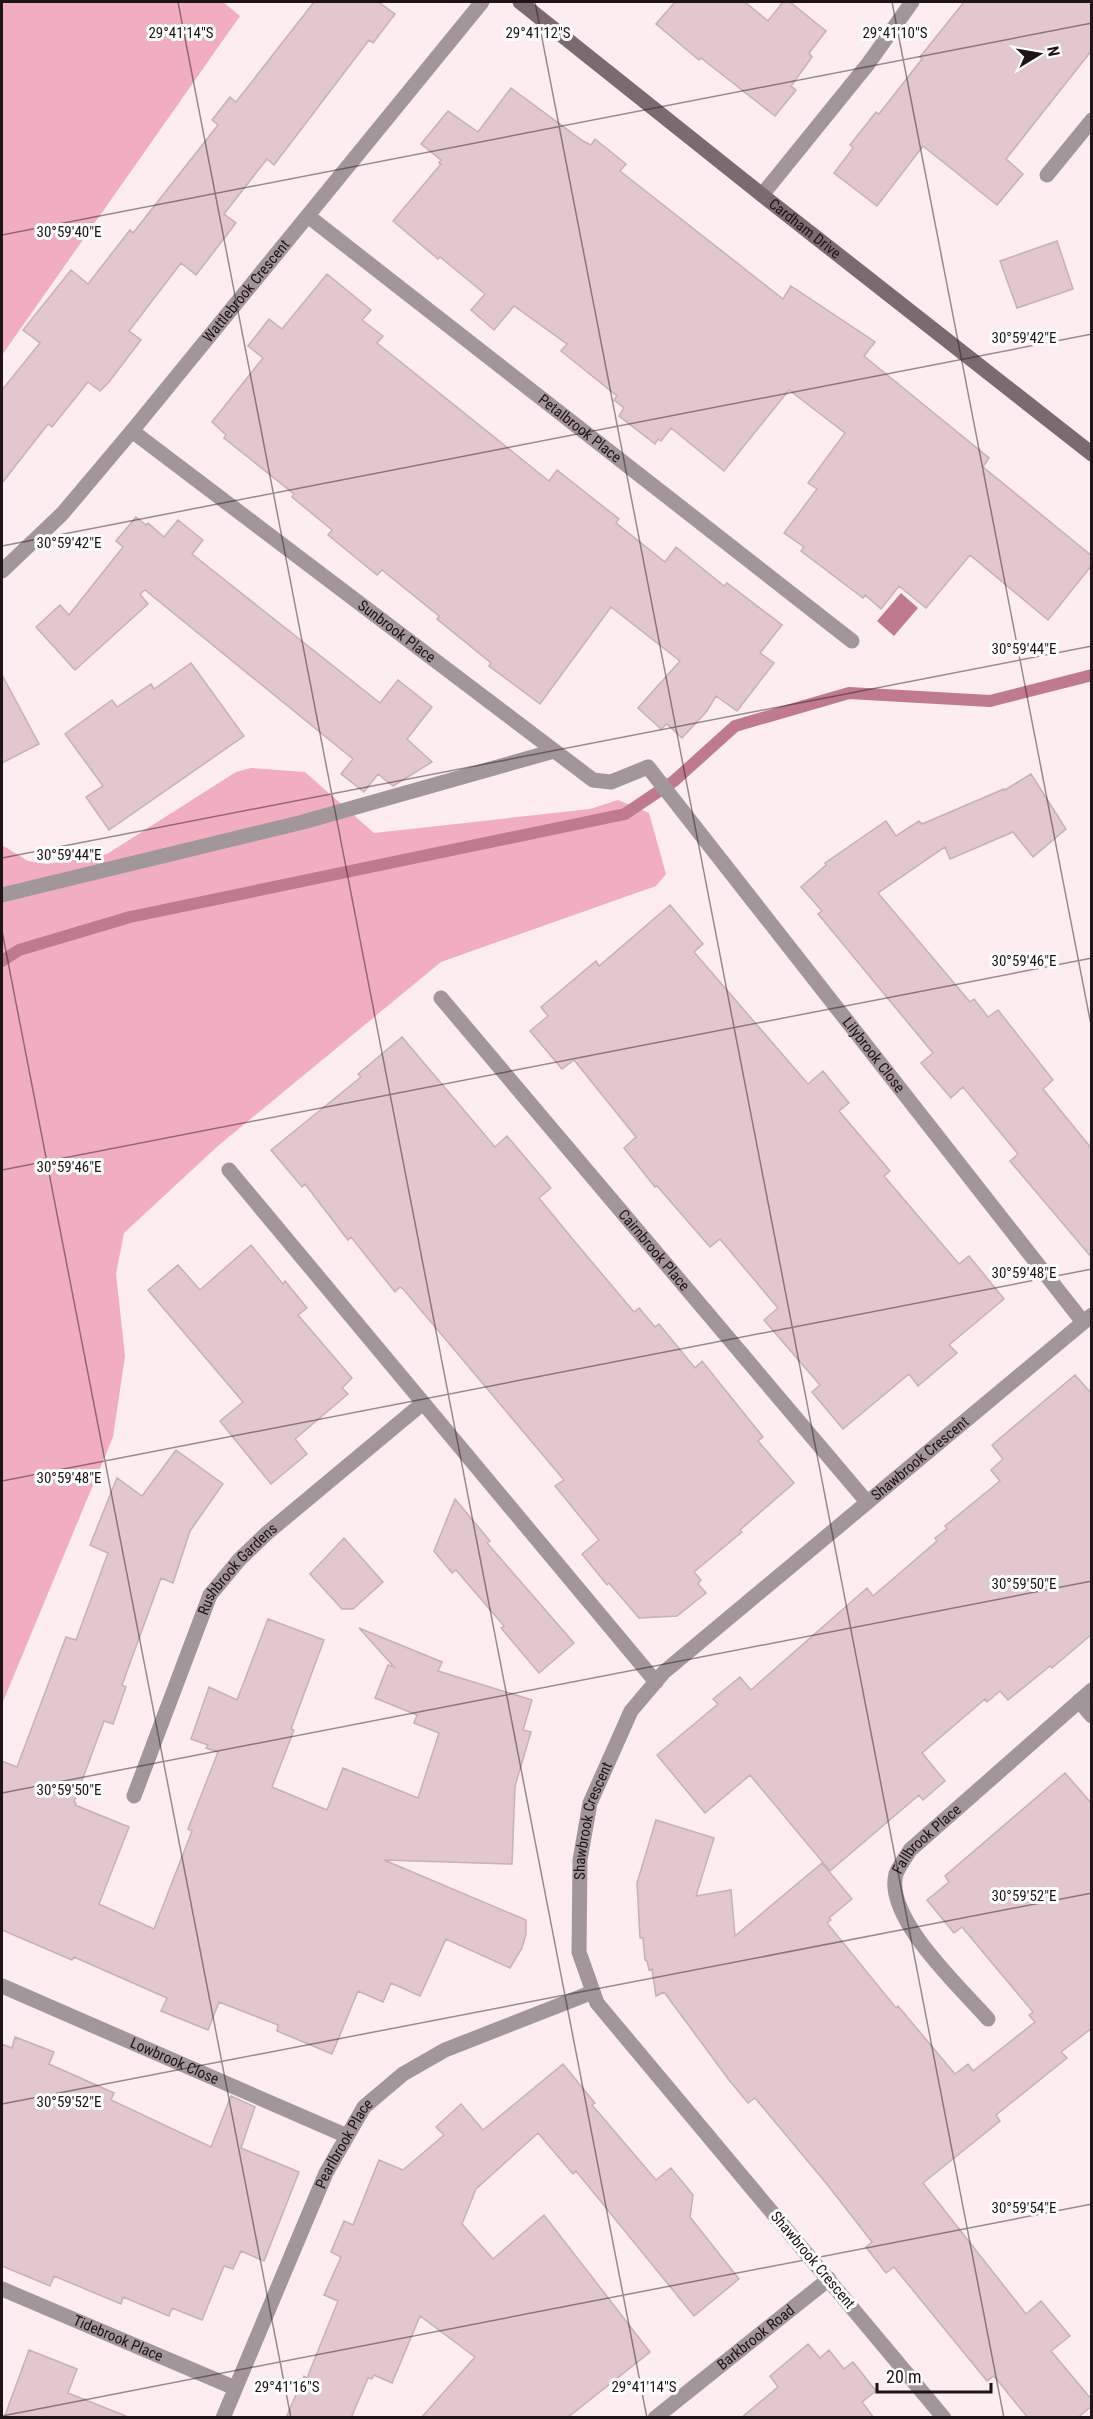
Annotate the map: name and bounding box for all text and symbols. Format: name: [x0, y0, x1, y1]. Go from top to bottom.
text: 29°41'14"S: [148, 24, 214, 42]
text: 29°41'12"S: [505, 24, 571, 42]
text: 29°41'10"S: [862, 24, 928, 42]
north arrow: [1009, 24, 1069, 84]
text: N: [1043, 45, 1063, 58]
street label: Cardham Drive: [765, 195, 845, 262]
text: 30°59'40"E: [37, 223, 101, 241]
street label: Wattlebrook Crescent: [199, 236, 293, 346]
text: 30°59'42"E: [992, 329, 1056, 347]
street label: Petalbrook Place: [535, 390, 625, 466]
text: 30°59'42"E: [37, 534, 101, 552]
street label: Sunbrook Place: [354, 596, 439, 666]
text: 30°59'44"E: [992, 640, 1056, 658]
text: 30°59'44"E: [37, 846, 101, 864]
text: 30°59'46"E: [992, 952, 1056, 970]
street label: Lilybrook Close: [839, 1014, 909, 1096]
text: 30°59'46"E: [37, 1158, 101, 1176]
street label: Cairnbrook Place: [615, 1206, 694, 1294]
text: 30°59'48"E: [992, 1264, 1056, 1282]
street label: Shawbrook Crescent: [867, 1413, 972, 1504]
text: 30°59'48"E: [37, 1469, 101, 1487]
street label: Rushbrook Gardens: [194, 1519, 281, 1618]
text: 30°59'50"E: [992, 1575, 1056, 1593]
street label: Shawbrook Crescent: [571, 1759, 616, 1880]
text: 30°59'50"E: [37, 1781, 101, 1799]
street label: Fallbrook Place: [888, 1800, 965, 1877]
text: 30°59'52"E: [992, 1887, 1056, 1905]
street label: Lowbrook Close: [127, 2034, 222, 2088]
text: 30°59'52"E: [37, 2093, 101, 2111]
street label: Pearlbrook Place: [311, 2095, 376, 2191]
text: 30°59'54"E: [992, 2199, 1056, 2217]
street label: Shawbrook Crescent: [767, 2208, 859, 2312]
street label: Barkbrook Road: [713, 2301, 798, 2374]
street label: Tidebrook Place: [70, 2311, 166, 2365]
scale bar: [877, 2356, 991, 2394]
text: 20 m: [886, 2366, 921, 2387]
text: 29°41'16"S: [254, 2378, 320, 2396]
text: 29°41'14"S: [611, 2378, 677, 2396]

